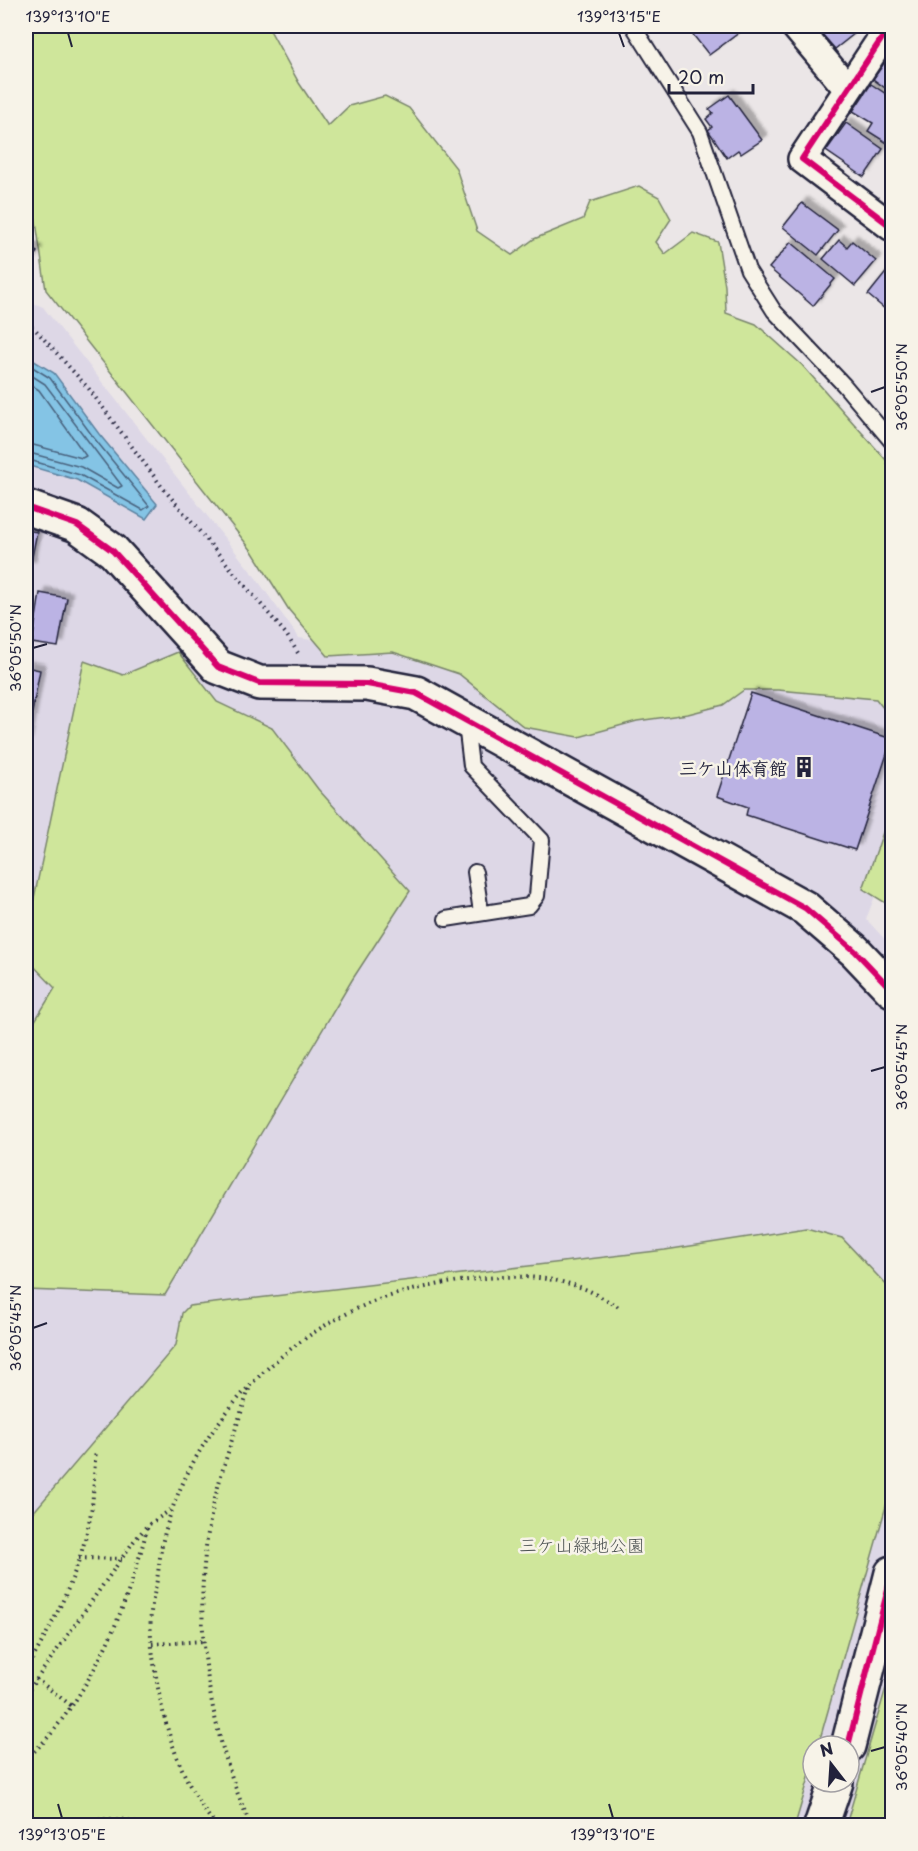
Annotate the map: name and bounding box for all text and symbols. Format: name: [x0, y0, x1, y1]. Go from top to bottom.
text: 139°13'10"E: [25, 4, 111, 27]
text: 139°13'15"E: [577, 4, 661, 27]
scale bar: [669, 57, 753, 95]
text: 20 m: [678, 63, 724, 90]
text: 36°05'50"N: [889, 343, 912, 431]
text: 36°05'50"N: [3, 604, 26, 692]
place label: 三ケ山体育館: [679, 754, 787, 781]
building icon: 三ケ山体育館: [792, 755, 816, 779]
text: 36°05'45"N: [889, 1024, 912, 1110]
text: 36°05'45"N: [3, 1285, 26, 1371]
park label: 三ケ山緑地公園: [519, 1531, 645, 1558]
text: 36°05'40"N: [889, 1703, 912, 1791]
north arrow: [801, 1734, 861, 1794]
text: N: [817, 1735, 836, 1762]
text: 139°13'05"E: [18, 1822, 106, 1845]
text: 139°13'10"E: [570, 1822, 656, 1845]

